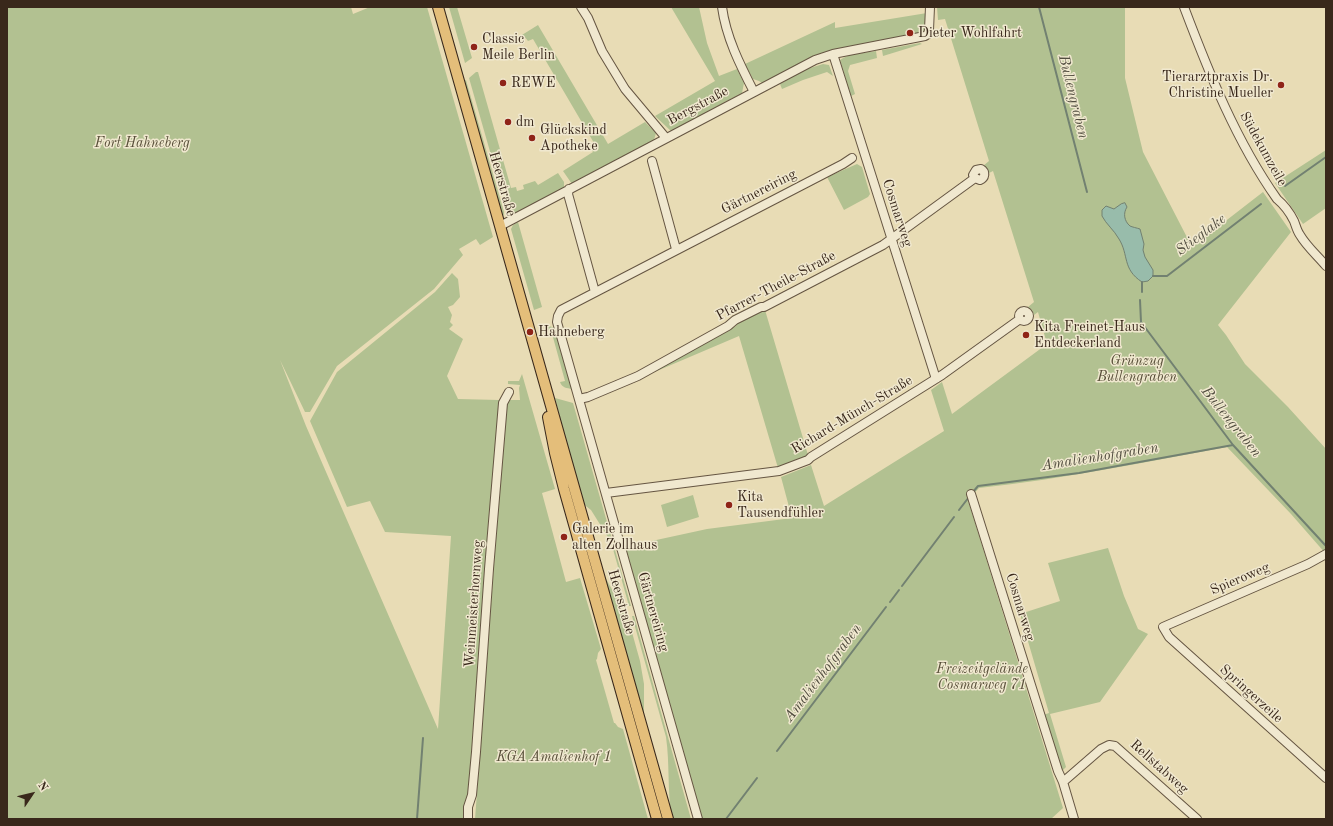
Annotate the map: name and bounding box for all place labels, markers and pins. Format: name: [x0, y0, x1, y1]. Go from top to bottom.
place label: Dieter Wohlfahrt: [918, 25, 1022, 41]
marker: Dieter Wohlfahrt: [905, 28, 915, 38]
place label: Classic Meile Berlin: [482, 31, 555, 64]
marker: Classic Meile Berlin: [469, 42, 479, 52]
place label: Tierarztpraxis Dr. Christine Mueller: [1162, 69, 1273, 102]
place label: REWE: [511, 75, 555, 91]
marker: REWE: [498, 78, 508, 88]
marker: Tierarztpraxis Dr. Christine Mueller: [1276, 80, 1286, 90]
place label: dm: [516, 114, 534, 130]
marker: dm: [503, 117, 513, 127]
place label: Glückskind Apotheke: [540, 122, 607, 154]
marker: Glückskind Apotheke: [527, 133, 537, 143]
place label: Kita Freinet-Haus Entdeckerland: [1034, 319, 1145, 352]
place label: Hahneberg: [538, 324, 604, 340]
marker: Hahneberg: [525, 327, 535, 337]
marker: Kita Freinet-Haus Entdeckerland: [1021, 330, 1031, 340]
place label: Kita Tausendfühler: [737, 489, 824, 522]
marker: Kita Tausendfühler: [724, 500, 734, 510]
place label: Galerie im alten Zollhaus: [572, 521, 657, 554]
marker: Galerie im alten Zollhaus: [559, 532, 569, 542]

